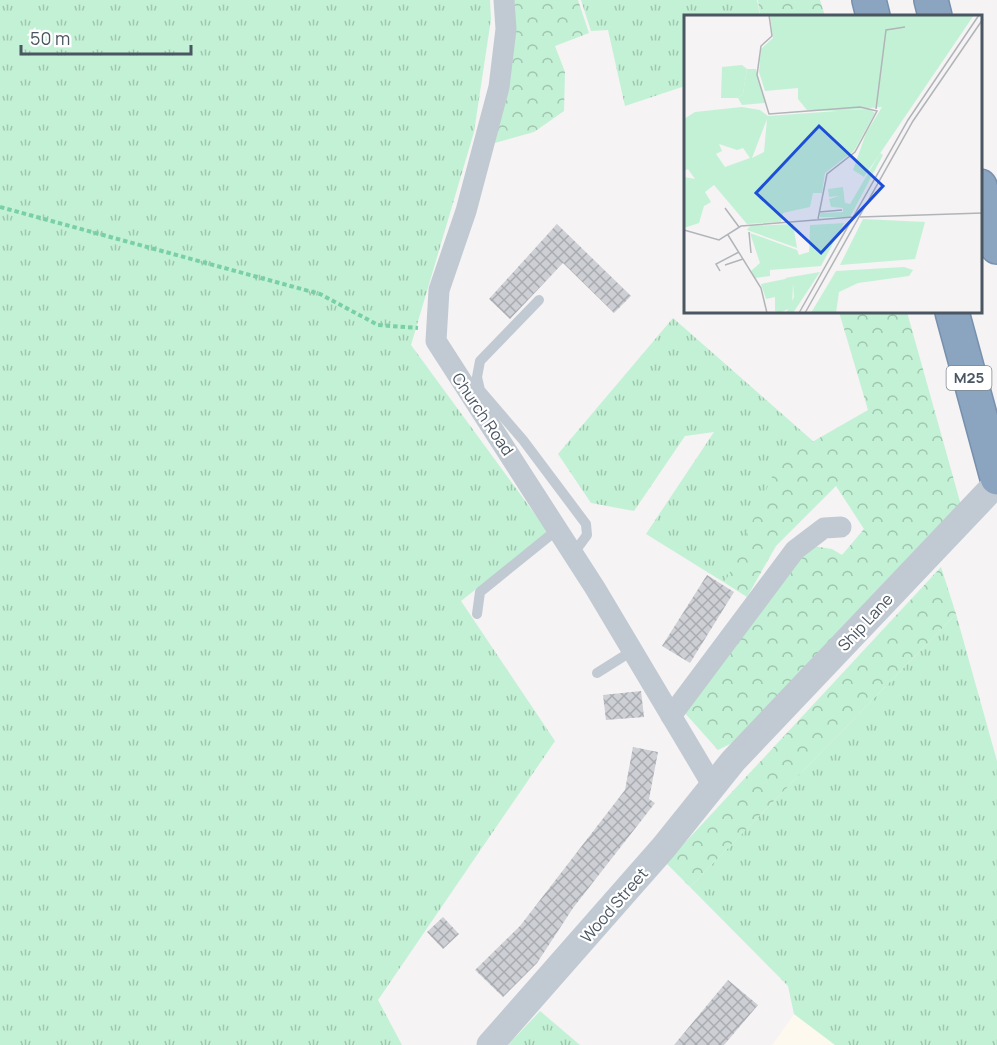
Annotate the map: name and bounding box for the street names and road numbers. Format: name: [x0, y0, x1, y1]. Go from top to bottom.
road number: M25: [946, 366, 992, 390]
street label: Church Road: [447, 368, 519, 460]
street label: Ship Lane: [833, 588, 897, 656]
street label: Wood Street: [575, 863, 653, 947]

